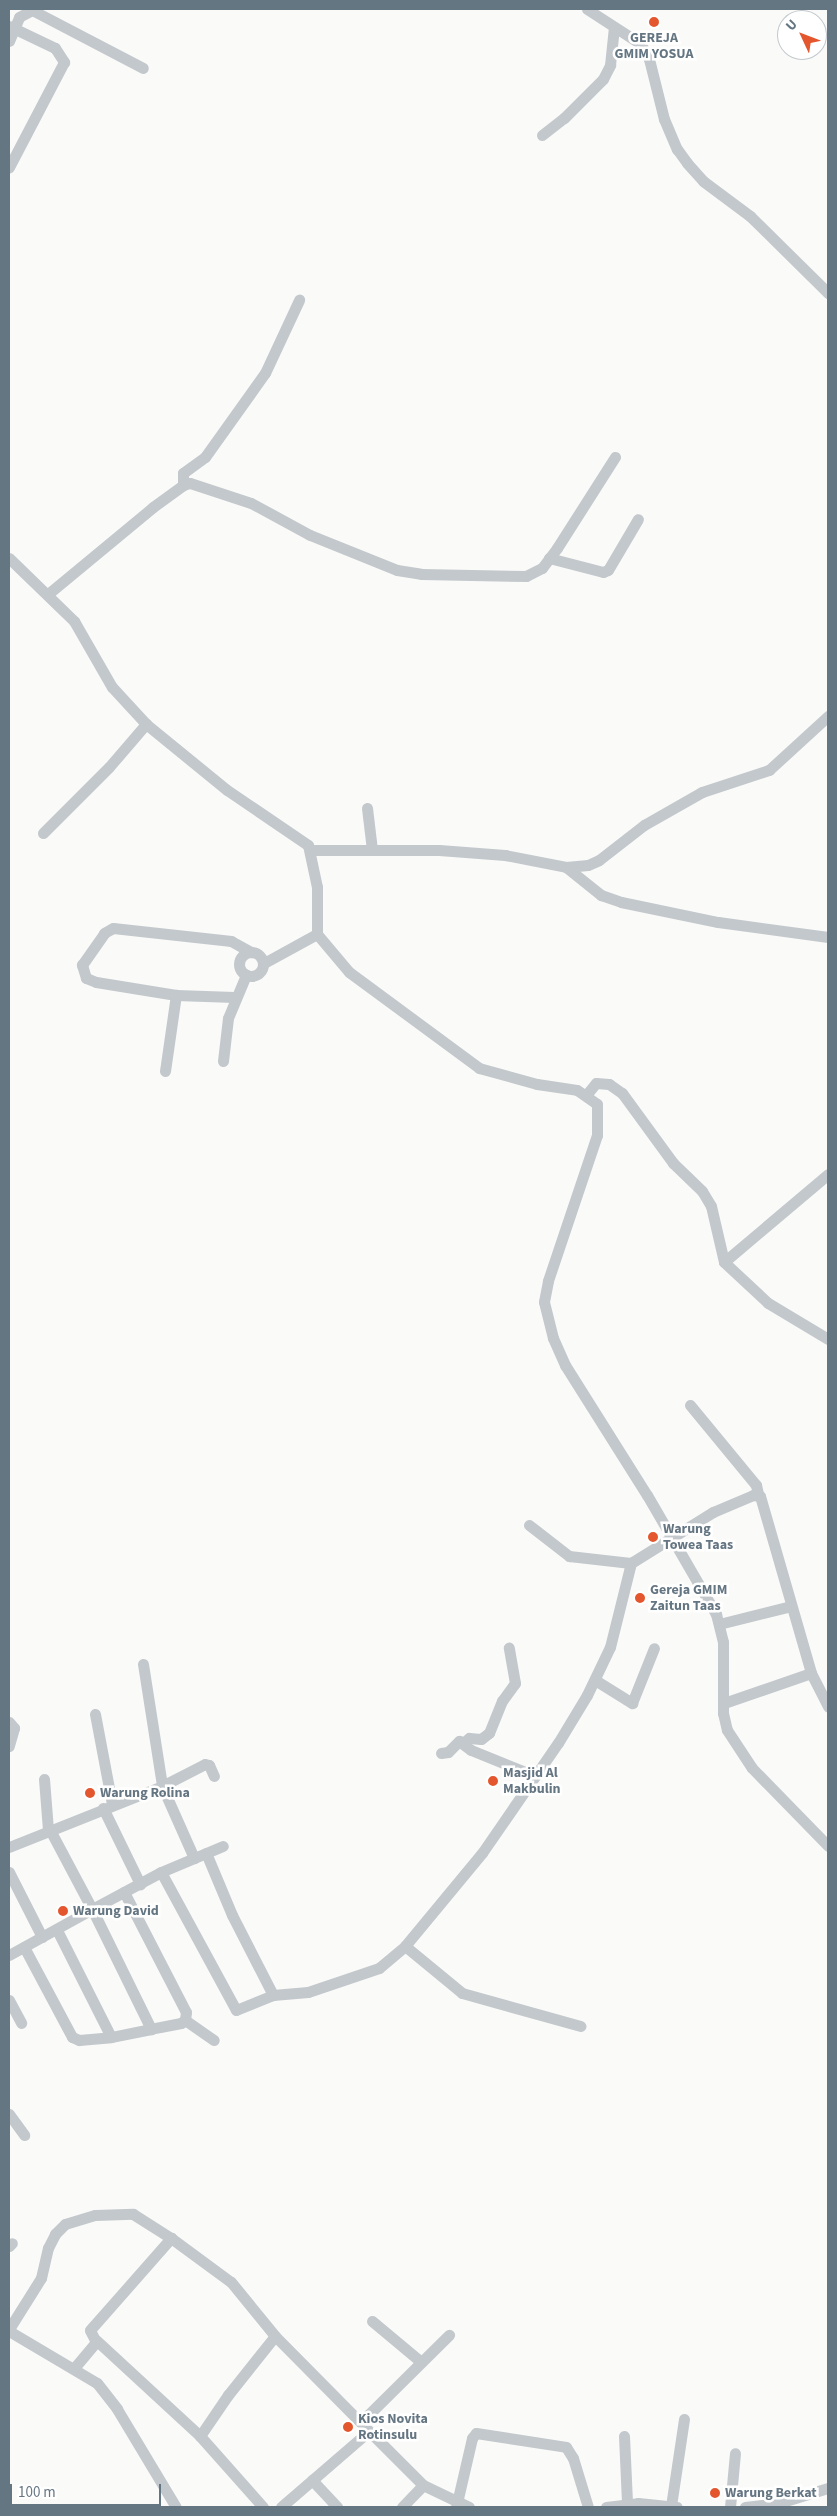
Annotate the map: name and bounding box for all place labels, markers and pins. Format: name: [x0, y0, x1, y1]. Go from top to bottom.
marker: GEREJA GMIM YOSUA: [648, 16, 660, 28]
place label: GEREJA GMIM YOSUA: [615, 30, 693, 62]
place label: Warung Towea Taas: [663, 1521, 733, 1554]
marker: Warung Towea Taas: [647, 1531, 659, 1543]
place label: Gereja GMIM Zaitun Taas: [650, 1582, 727, 1614]
marker: Gereja GMIM Zaitun Taas: [634, 1592, 646, 1604]
place label: Masjid Al Makbulin: [503, 1765, 561, 1798]
marker: Masjid Al Makbulin: [487, 1775, 499, 1787]
place label: Warung Rolina: [100, 1785, 190, 1801]
marker: Warung Rolina: [84, 1787, 96, 1799]
place label: Warung David: [73, 1903, 159, 1919]
marker: Warung David: [57, 1905, 69, 1917]
place label: Kios Novita Rotinsulu: [358, 2411, 428, 2444]
marker: Kios Novita Rotinsulu: [342, 2421, 354, 2433]
place label: Warung Berkat: [725, 2485, 817, 2501]
marker: Warung Berkat: [709, 2487, 721, 2499]

